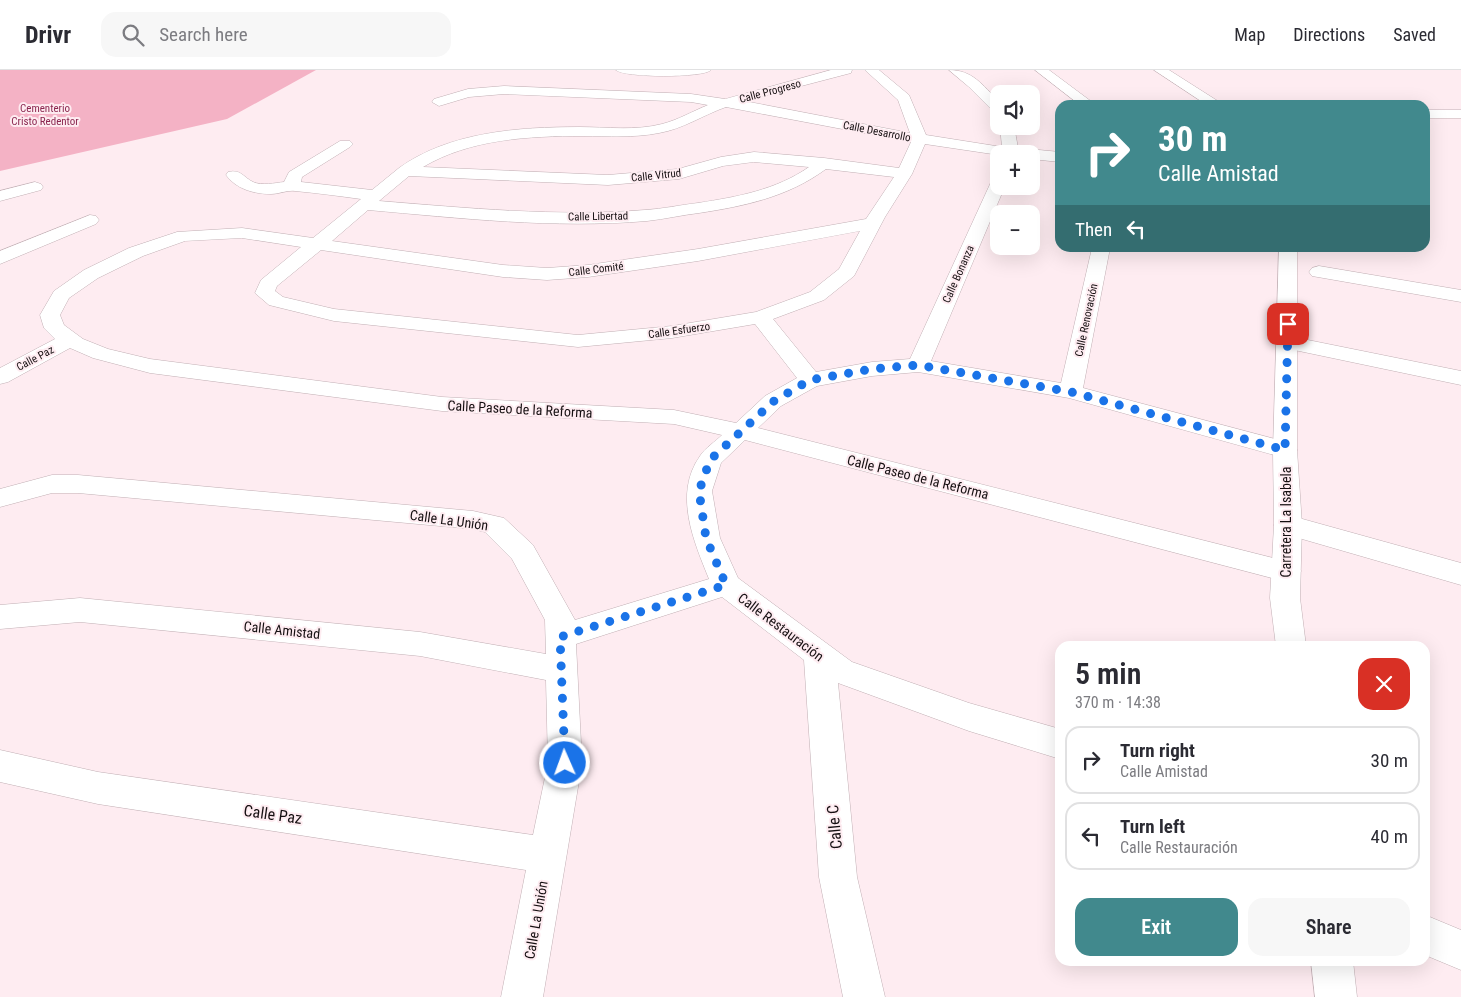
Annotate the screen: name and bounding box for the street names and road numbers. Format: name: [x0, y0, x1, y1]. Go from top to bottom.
street label: Calle Progreso: [738, 77, 803, 106]
street label: Calle Desarrollo: [842, 119, 912, 145]
street label: Calle Vitrud: [630, 166, 682, 185]
street label: Calle Libertad: [568, 209, 628, 224]
street label: Calle Bonanza: [940, 243, 977, 305]
street label: Calle Comité: [568, 260, 624, 279]
street label: Calle Renovación: [1072, 282, 1101, 358]
street label: Calle Esfuerzo: [647, 320, 711, 341]
street label: Calle Paz: [14, 343, 56, 374]
street label: Calle Paseo de la Reforma: [447, 397, 593, 421]
street label: Calle Paseo de la Reforma: [846, 452, 990, 502]
street label: Carretera La Isabela: [1278, 467, 1294, 577]
street label: Calle La Unión: [409, 507, 489, 533]
street label: Calle Restauración: [735, 590, 827, 664]
street label: Calle Amistad: [243, 618, 321, 642]
street label: Calle Paz: [243, 801, 303, 828]
street label: Calle C: [823, 804, 846, 850]
street label: Calle La Unión: [521, 880, 551, 960]

